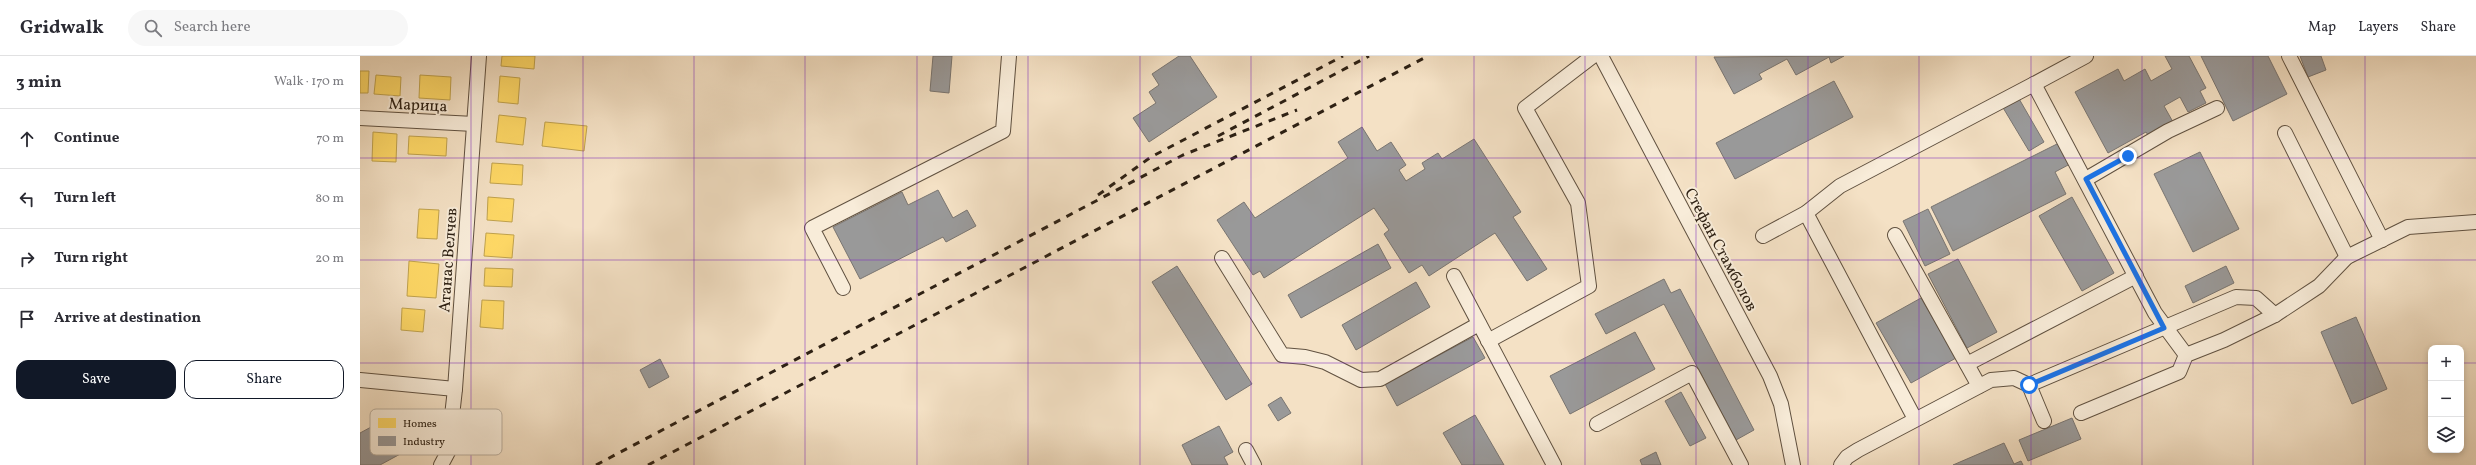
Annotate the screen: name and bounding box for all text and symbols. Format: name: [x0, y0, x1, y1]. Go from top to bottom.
search box: [128, 10, 408, 46]
text: Gridwalk: [20, 15, 104, 41]
icon: search: [142, 17, 164, 39]
text: Search here: [174, 17, 251, 38]
text: Map: [2308, 18, 2336, 37]
text: Layers: [2358, 18, 2398, 37]
text: Share: [2420, 18, 2456, 37]
text: 3 min: [16, 71, 62, 94]
text: Walk · 170 m: [274, 73, 344, 91]
street label: Марица: [388, 93, 448, 119]
icon: ahead: [16, 128, 38, 150]
text: Continue: [54, 128, 119, 149]
text: 70 m: [316, 130, 344, 148]
route end: [2119, 147, 2137, 165]
street label: Стефан Стамболов: [1678, 184, 1762, 315]
icon: left: [16, 188, 38, 210]
text: Turn left: [54, 188, 116, 209]
text: 80 m: [315, 190, 344, 208]
street label: Атанас Велчев: [434, 207, 464, 313]
icon: right: [16, 248, 38, 270]
text: Turn right: [54, 248, 128, 269]
text: 20 m: [315, 250, 344, 268]
icon: arrive: [16, 308, 38, 330]
text: Arrive at destination: [54, 308, 201, 329]
map controls: [2428, 345, 2464, 453]
button: +: [2428, 345, 2464, 381]
button: Save: [16, 360, 176, 399]
button: Share: [184, 360, 344, 399]
route start: [2020, 376, 2038, 394]
button: −: [2428, 381, 2464, 417]
legend: [370, 409, 502, 455]
text: Homes: [403, 417, 437, 432]
button: layers: [2428, 417, 2464, 453]
text: Industry: [403, 435, 445, 450]

